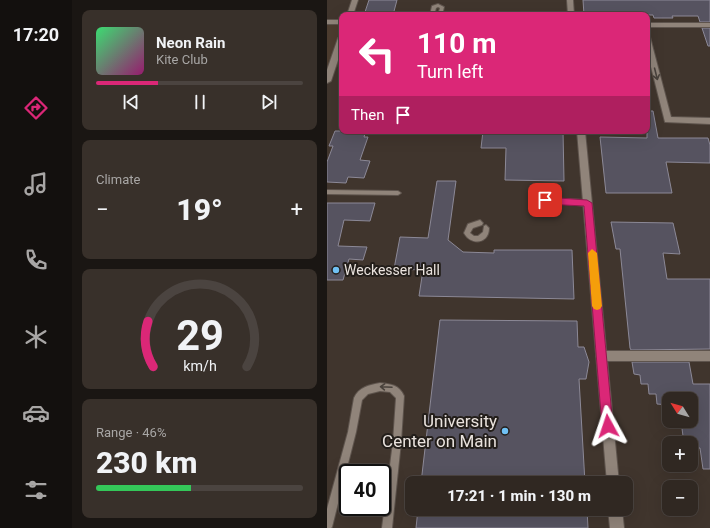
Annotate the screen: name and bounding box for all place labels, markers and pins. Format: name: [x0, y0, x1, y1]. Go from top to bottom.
pin: [528, 183, 562, 217]
place label: Weckesser Hall: [344, 262, 440, 278]
marker: Weckesser Hall: [331, 265, 341, 275]
place label: University Center on Main: [382, 411, 497, 451]
marker: University Center on Main: [500, 426, 510, 436]

